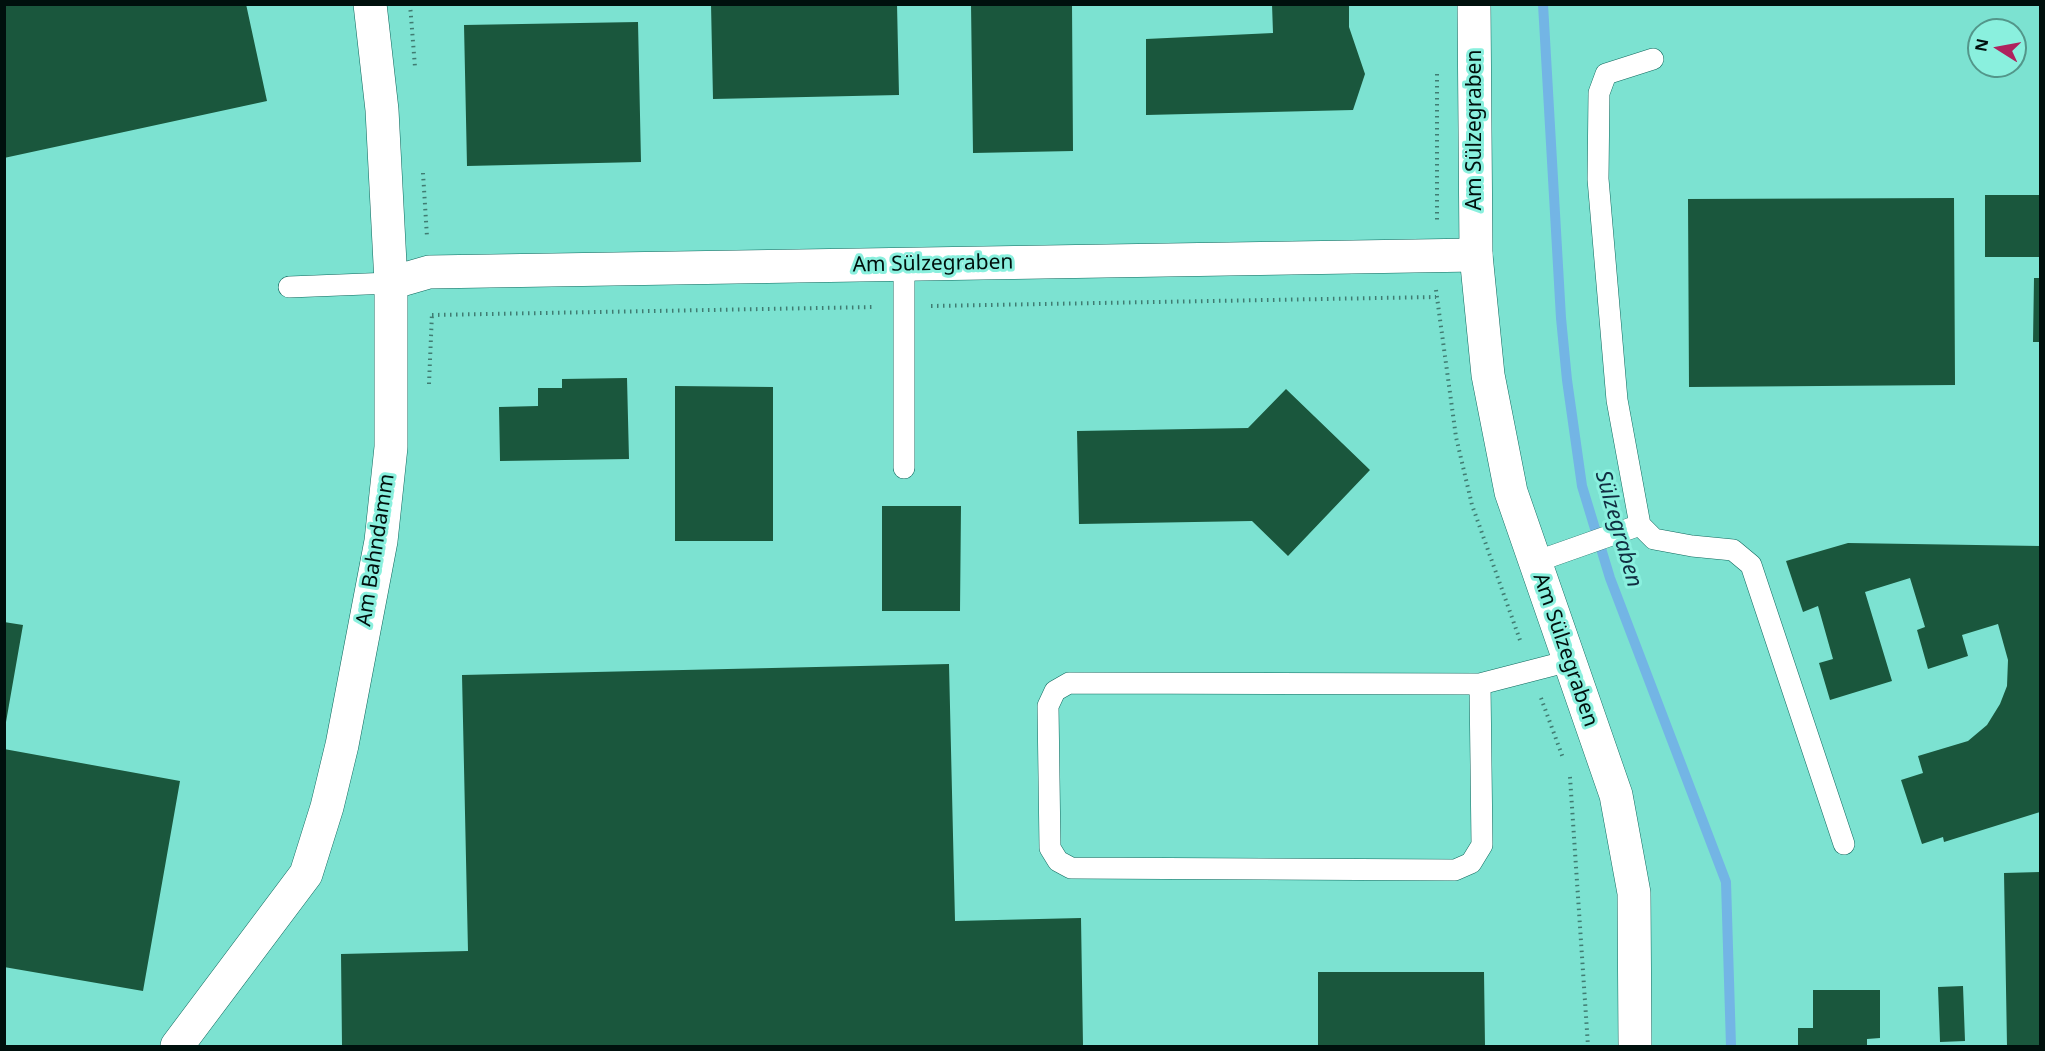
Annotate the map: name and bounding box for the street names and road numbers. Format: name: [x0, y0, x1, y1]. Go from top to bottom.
street label: Am Sülzegraben: [1462, 50, 1488, 210]
street label: Am Sülzegraben: [852, 250, 1014, 278]
street label: Am Bahndamm: [352, 472, 400, 628]
street label: Am Sülzegraben: [1527, 570, 1603, 730]

